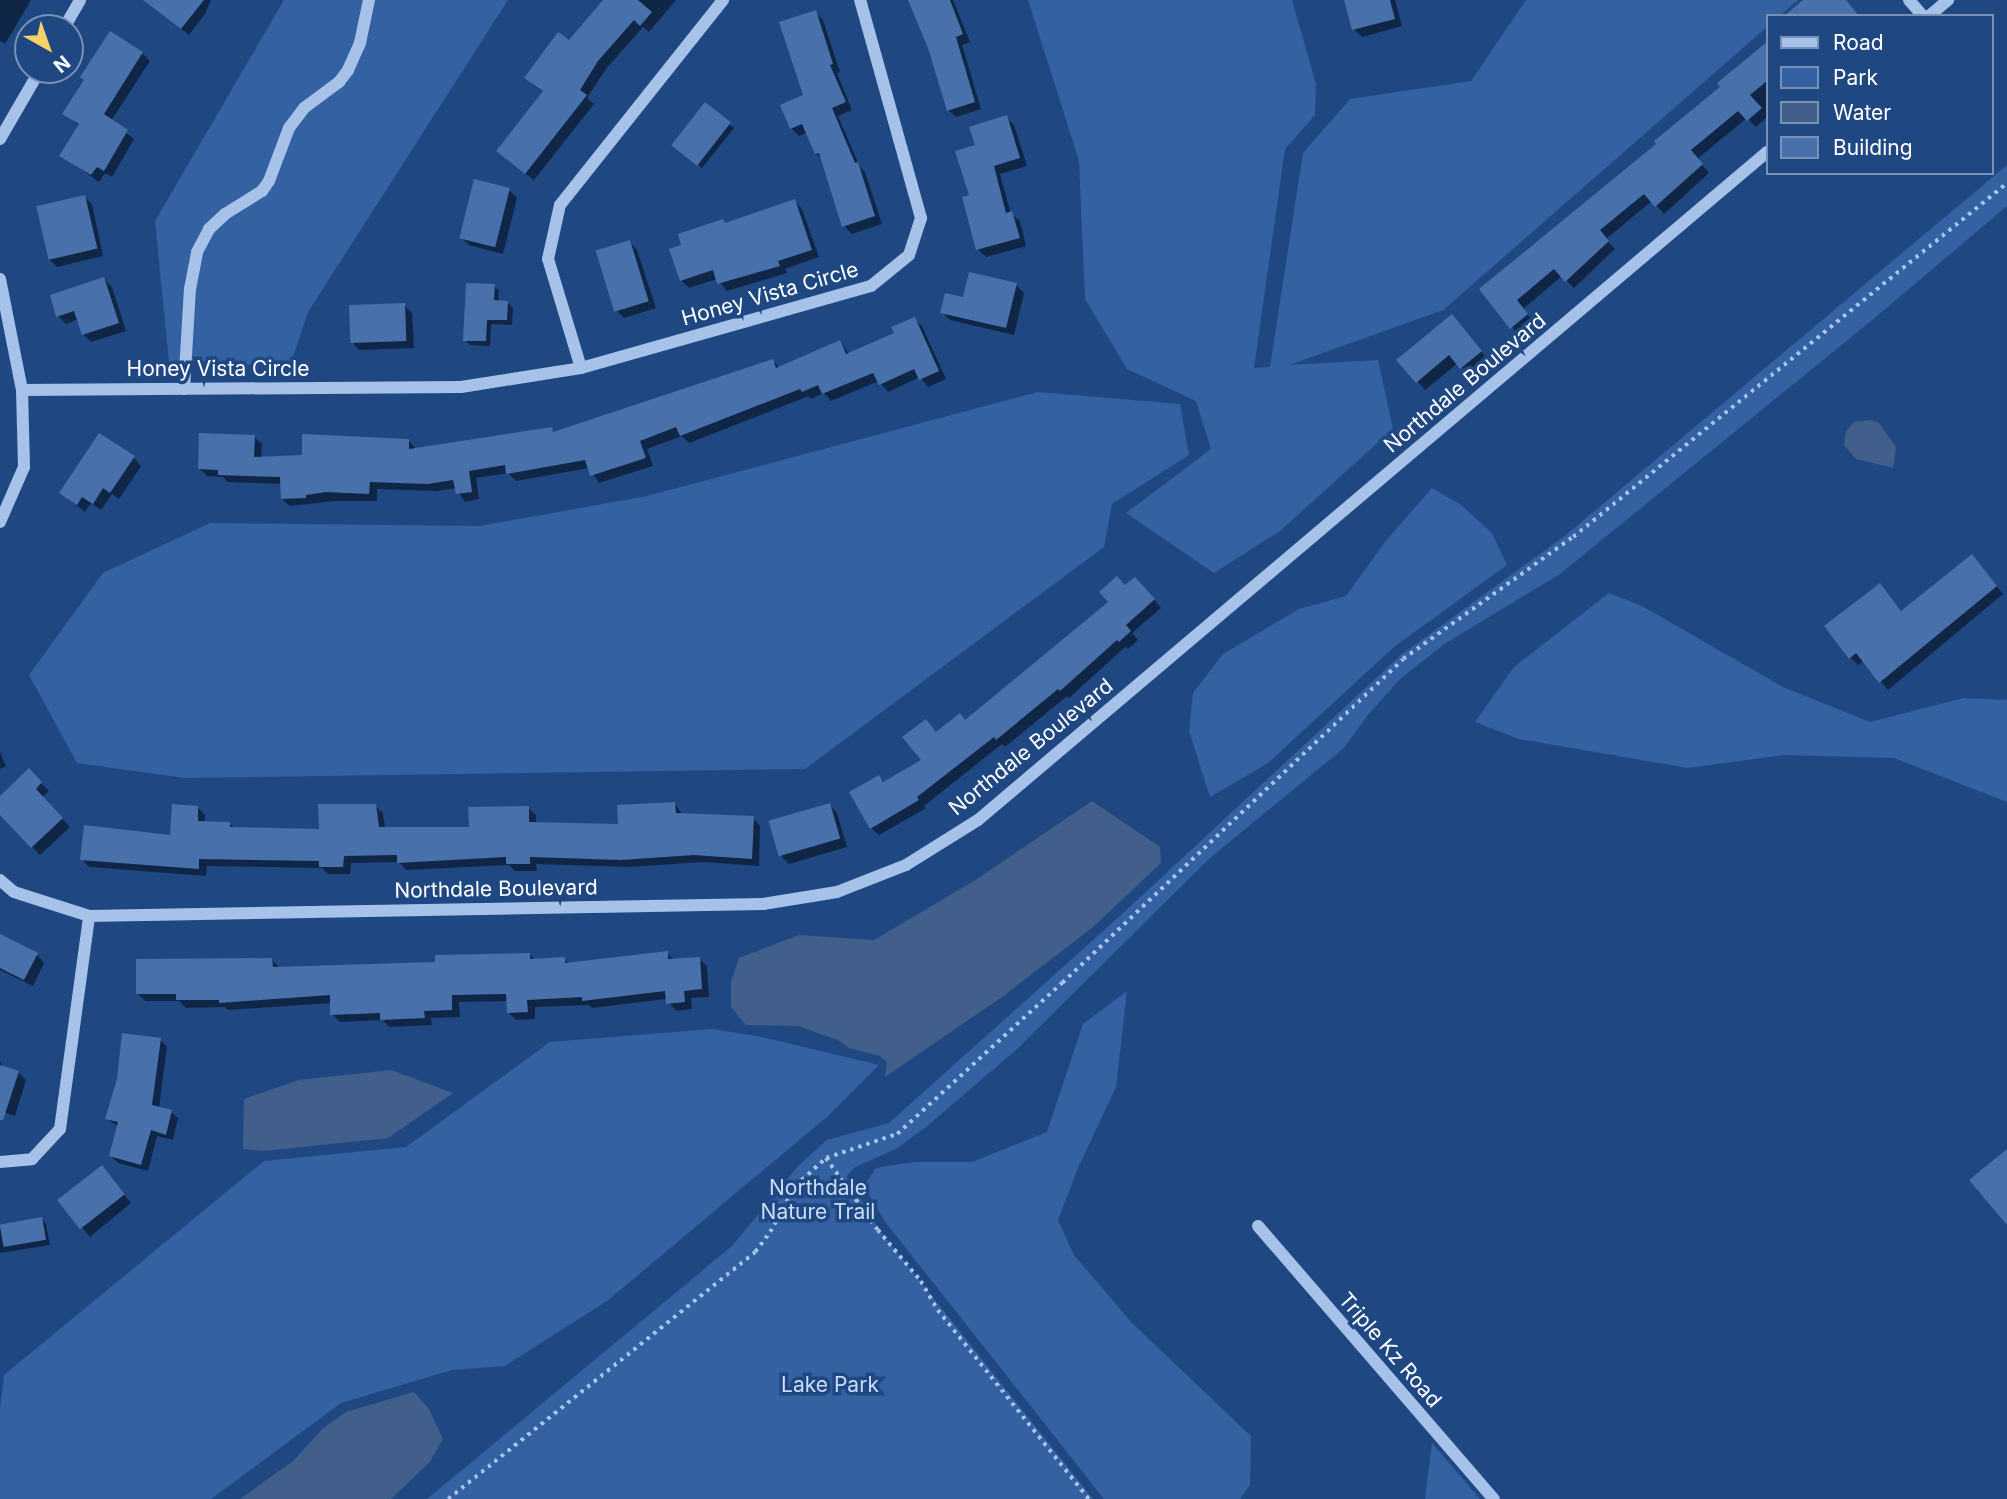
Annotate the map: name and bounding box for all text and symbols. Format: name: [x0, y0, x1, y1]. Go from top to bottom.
north arrow: [14, 14, 84, 84]
legend: [1766, 14, 1993, 175]
text: Road: [1833, 30, 1884, 55]
text: N: [49, 50, 74, 77]
text: Park: [1833, 65, 1878, 90]
text: Water: [1833, 100, 1891, 125]
text: Building: [1833, 135, 1913, 160]
street label: Honey Vista Circle: [679, 257, 861, 331]
street label: Northdale Boulevard: [1379, 308, 1551, 458]
street label: Honey Vista Circle: [127, 356, 309, 382]
street label: Northdale Boulevard: [944, 673, 1118, 821]
street label: Northdale Boulevard: [394, 875, 598, 903]
park label: Northdale Nature Trail: [761, 1175, 875, 1225]
street label: Triple Kz Road: [1333, 1287, 1447, 1413]
park label: Lake Park: [781, 1372, 879, 1398]

